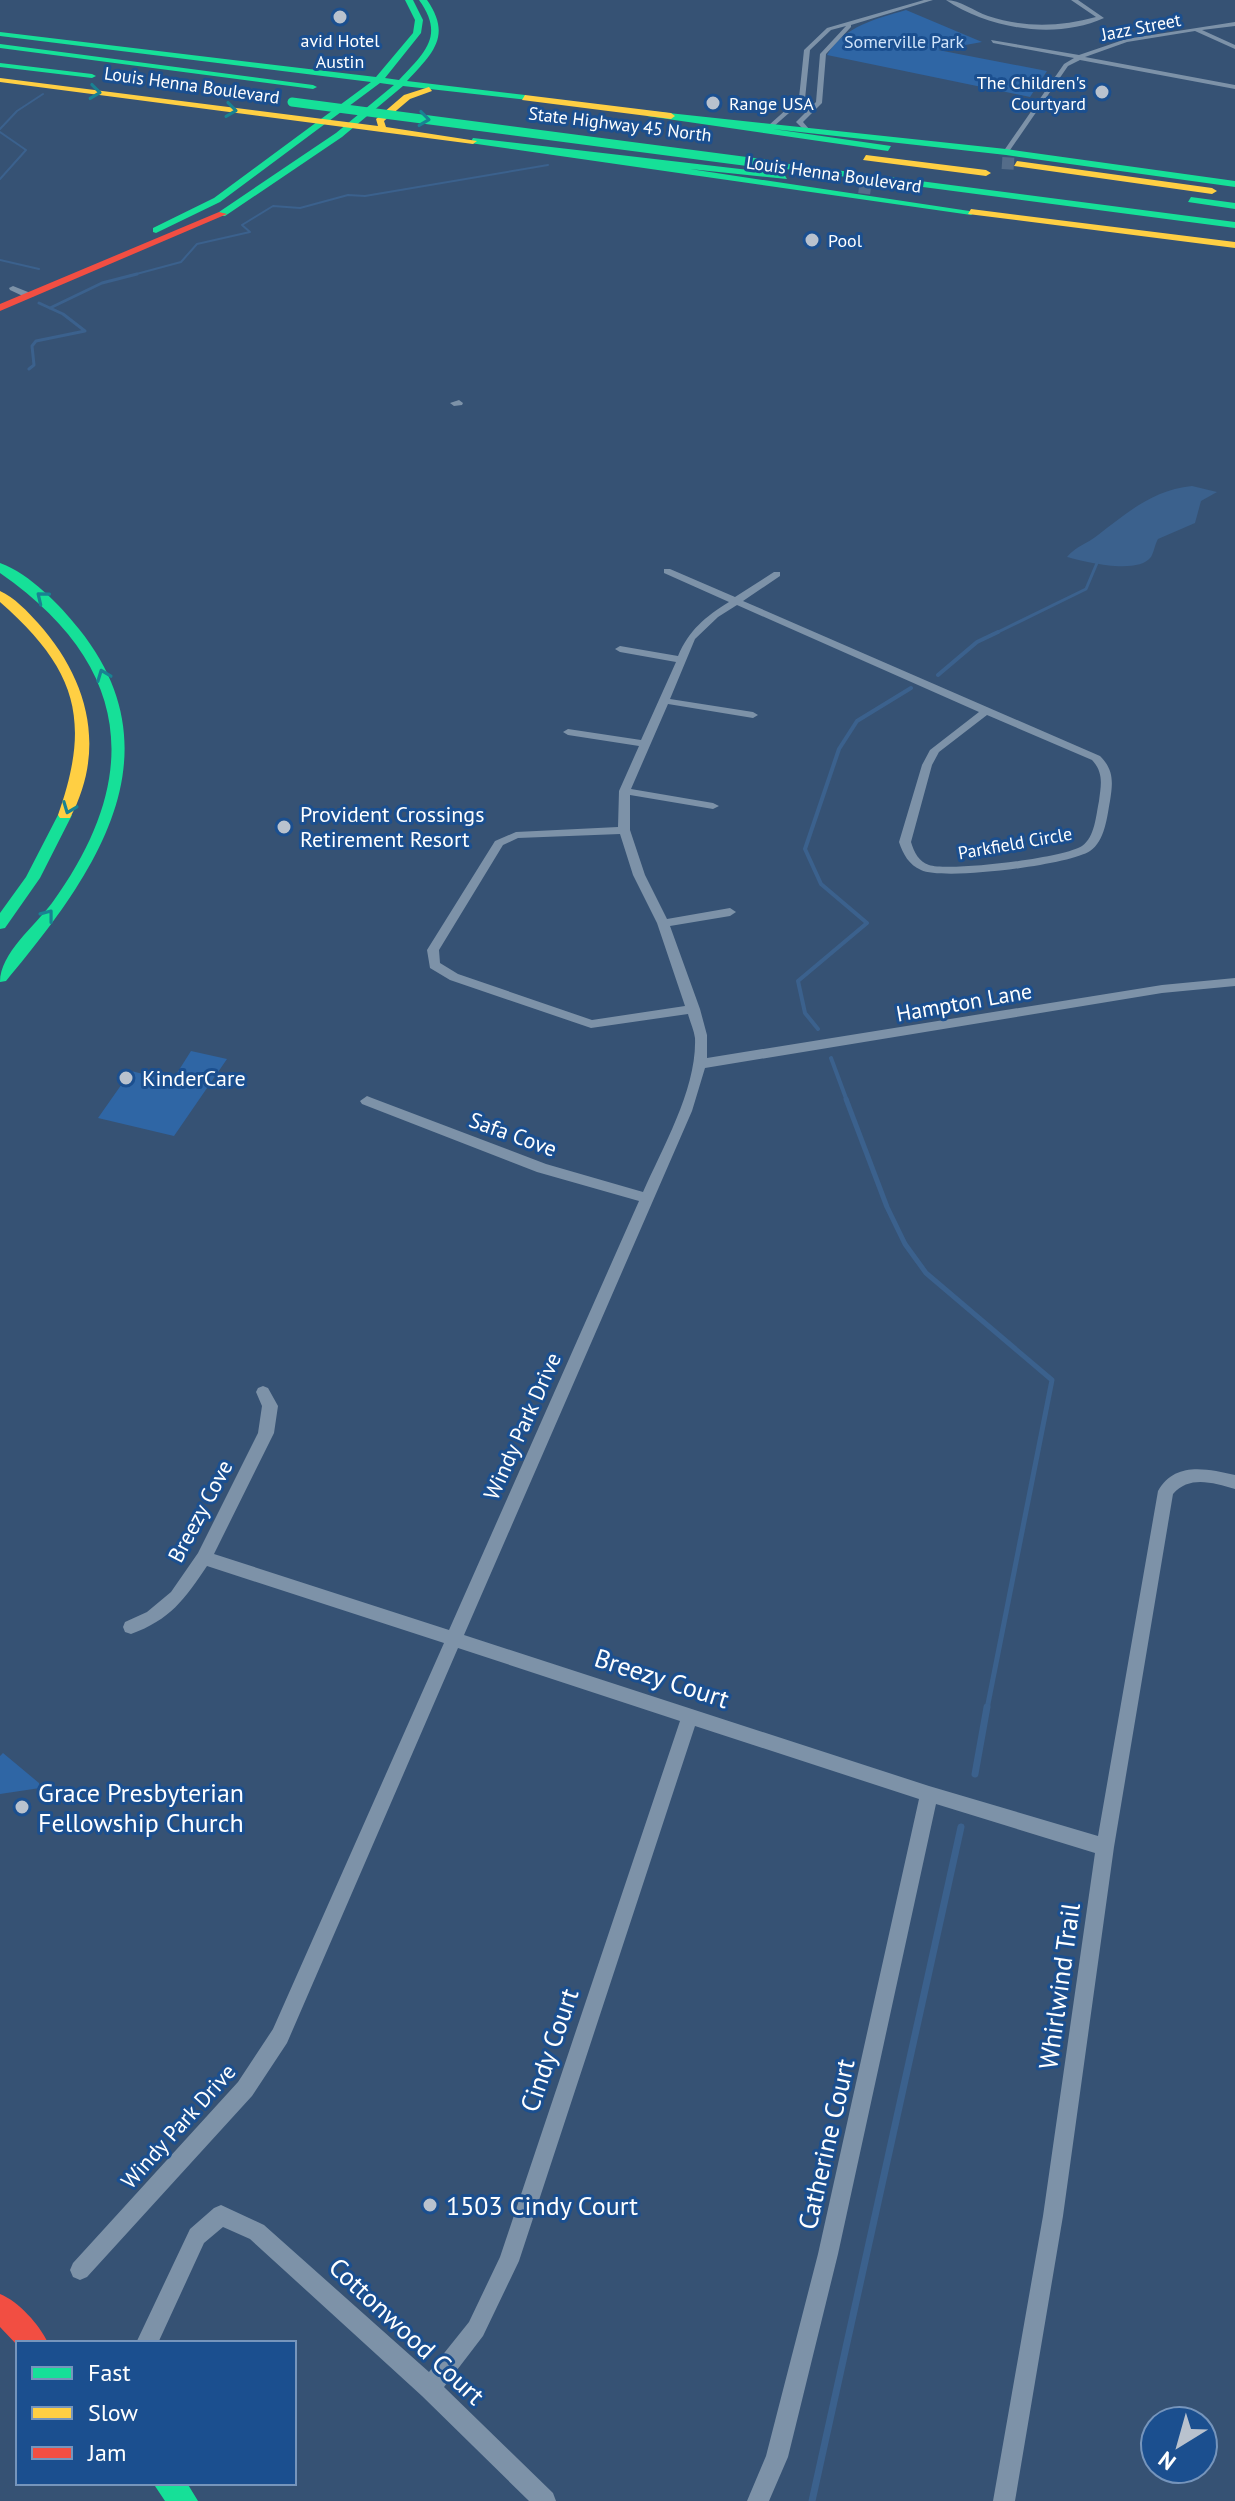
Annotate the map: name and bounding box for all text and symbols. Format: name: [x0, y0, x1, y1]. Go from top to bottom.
marker: avid Hotel Austin: [331, 8, 349, 26]
street label: Jazz Street: [1098, 8, 1183, 46]
place label: avid Hotel Austin: [301, 29, 380, 73]
park label: Somerville Park: [844, 30, 964, 53]
street label: Louis Henna Boulevard: [103, 61, 281, 109]
place label: The Children's Courtyard: [977, 71, 1086, 115]
one-way arrow: [88, 83, 102, 100]
marker: The Children's Courtyard: [1093, 83, 1111, 101]
place label: Range USA: [729, 92, 814, 115]
marker: Range USA: [704, 94, 722, 112]
one-way arrow: [224, 101, 238, 118]
street label: State Highway 45 North: [527, 101, 713, 147]
one-way arrow: [418, 110, 431, 127]
street label: Louis Henna Boulevard: [745, 150, 923, 198]
place label: Pool: [828, 229, 863, 252]
marker: Pool: [803, 231, 821, 249]
one-way arrow: [37, 592, 51, 607]
one-way arrow: [96, 669, 113, 683]
one-way arrow: [62, 800, 79, 814]
place label: Provident Crossings Retirement Resort: [300, 800, 484, 853]
marker: Provident Crossings Retirement Resort: [275, 818, 293, 836]
street label: Parkfield Circle: [956, 822, 1074, 864]
one-way arrow: [38, 910, 52, 924]
street label: Hampton Lane: [894, 976, 1034, 1028]
place label: KinderCare: [142, 1064, 246, 1092]
marker: KinderCare: [117, 1069, 135, 1087]
street label: Safa Cove: [465, 1105, 561, 1163]
street label: Windy Park Drive: [477, 1348, 567, 1504]
street label: Breezy Cove: [161, 1455, 239, 1567]
street label: Breezy Court: [590, 1641, 734, 1715]
place label: Grace Presbyterian Fellowship Church: [38, 1776, 244, 1839]
marker: Grace Presbyterian Fellowship Church: [13, 1798, 31, 1816]
street label: Whirlwind Trail: [1031, 1900, 1087, 2071]
street label: Cindy Court: [512, 1984, 586, 2116]
street label: Catherine Court: [790, 2055, 862, 2233]
street label: Windy Park Drive: [115, 2058, 241, 2194]
place label: 1503 Cindy Court: [446, 2189, 638, 2222]
marker: 1503 Cindy Court: [421, 2196, 439, 2214]
street label: Cottonwood Court: [322, 2250, 492, 2412]
legend: [16, 2341, 296, 2485]
text: Fast: [88, 2357, 131, 2388]
text: Slow: [88, 2397, 138, 2428]
north arrow: [1139, 2405, 1219, 2485]
text: Jam: [87, 2437, 126, 2468]
text: N: [1153, 2445, 1181, 2477]

